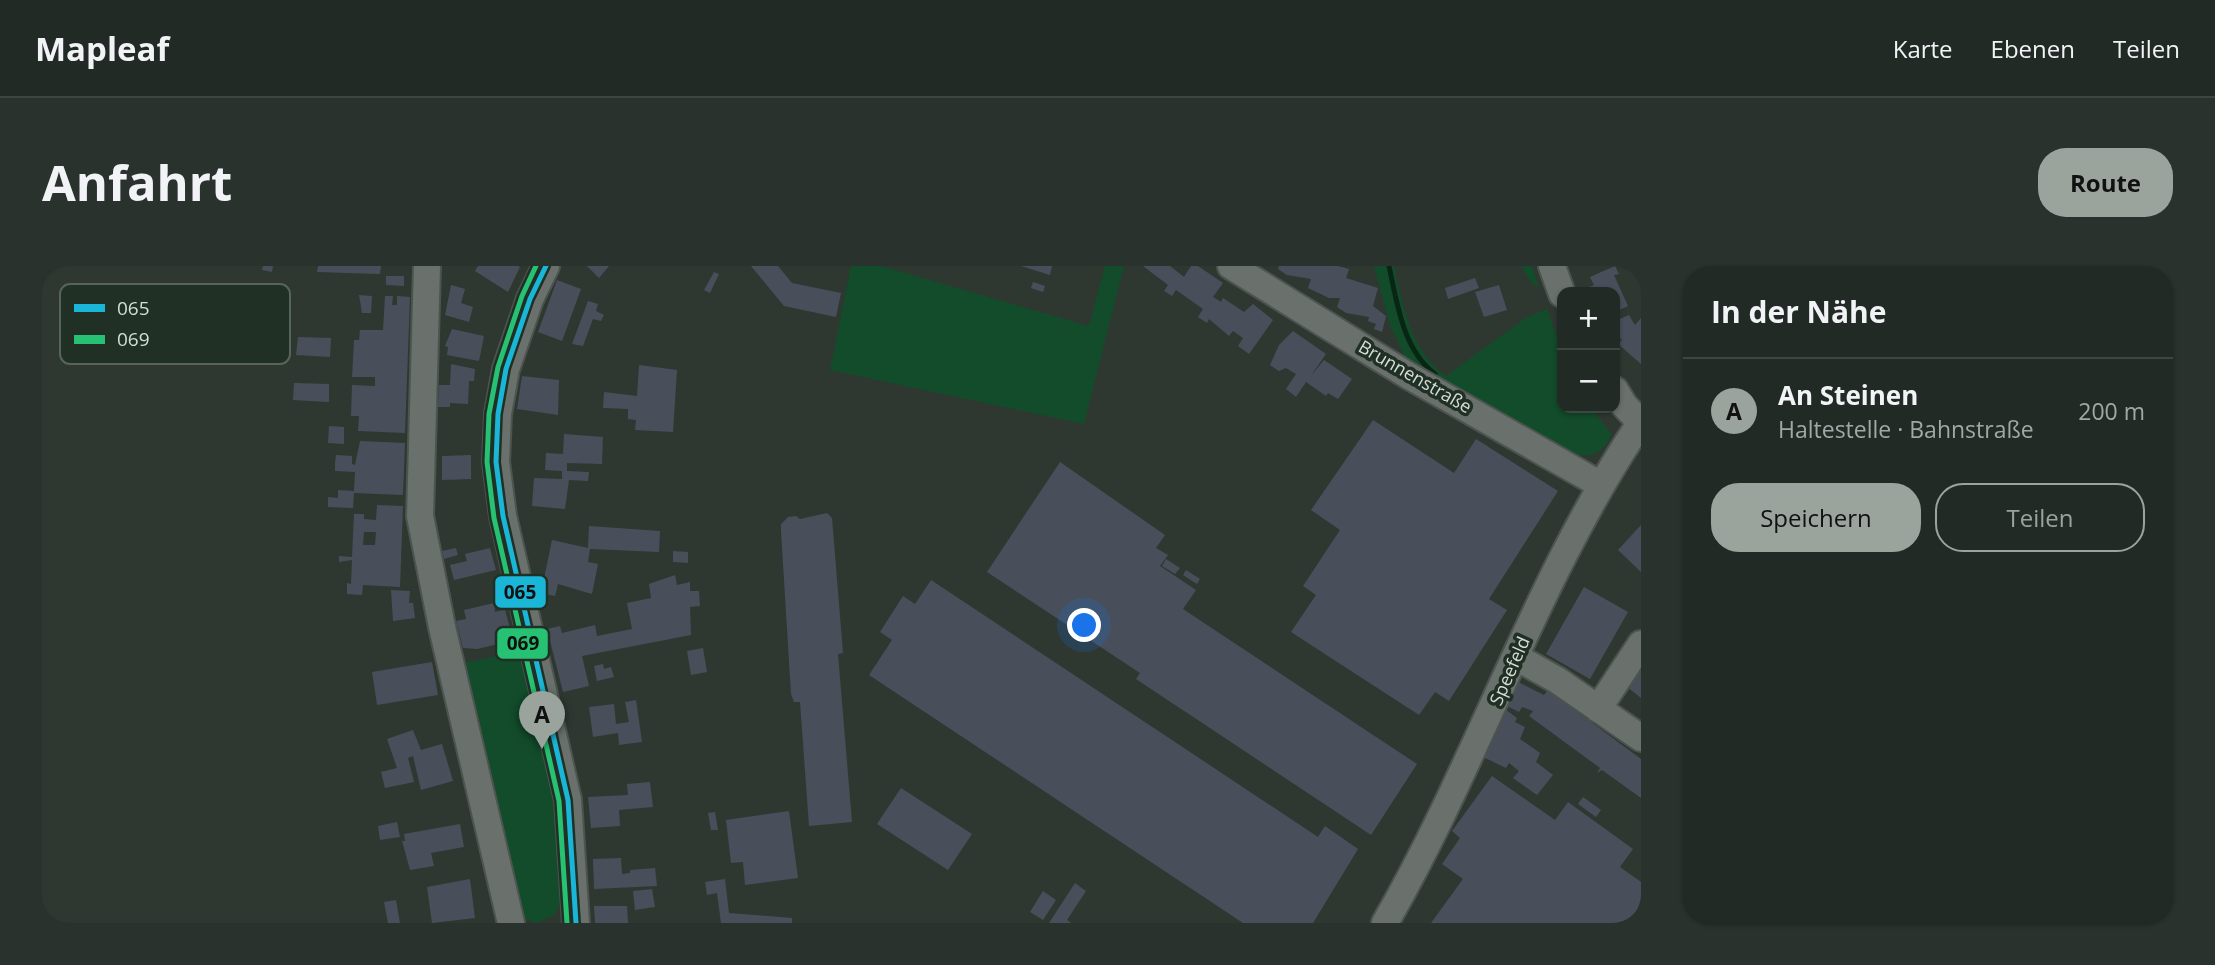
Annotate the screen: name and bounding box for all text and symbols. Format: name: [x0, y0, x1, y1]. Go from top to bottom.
text: Mapleaf: [35, 26, 169, 71]
text: Karte: [1893, 32, 1953, 65]
text: Ebenen: [1991, 32, 2075, 65]
text: Teilen: [2113, 32, 2180, 65]
button: Route: [2038, 148, 2173, 217]
text: Anfahrt: [42, 149, 232, 215]
legend: [60, 284, 290, 364]
map controls: [1557, 287, 1620, 413]
button: +: [1557, 287, 1620, 350]
text: In der Nähe: [1711, 291, 1887, 332]
text: 065: [117, 295, 150, 321]
text: 069: [117, 326, 150, 352]
street label: Brunnenstraße: [1355, 334, 1476, 418]
button: −: [1557, 350, 1620, 413]
text: An Steinen: [1778, 377, 1918, 413]
text: A: [1726, 395, 1742, 427]
text: 200 m: [2078, 395, 2145, 427]
text: Haltestelle · Bahnstraße: [1778, 413, 2034, 445]
button: Speichern: [1711, 483, 1921, 552]
button: Teilen: [1935, 483, 2145, 552]
line badge: 065: [494, 575, 547, 609]
text: 065: [504, 579, 536, 605]
your location: [1067, 608, 1101, 642]
line badge: 069: [496, 627, 549, 660]
text: 069: [507, 630, 539, 656]
street label: Speefeld: [1483, 632, 1535, 709]
pin: A: [519, 691, 565, 749]

